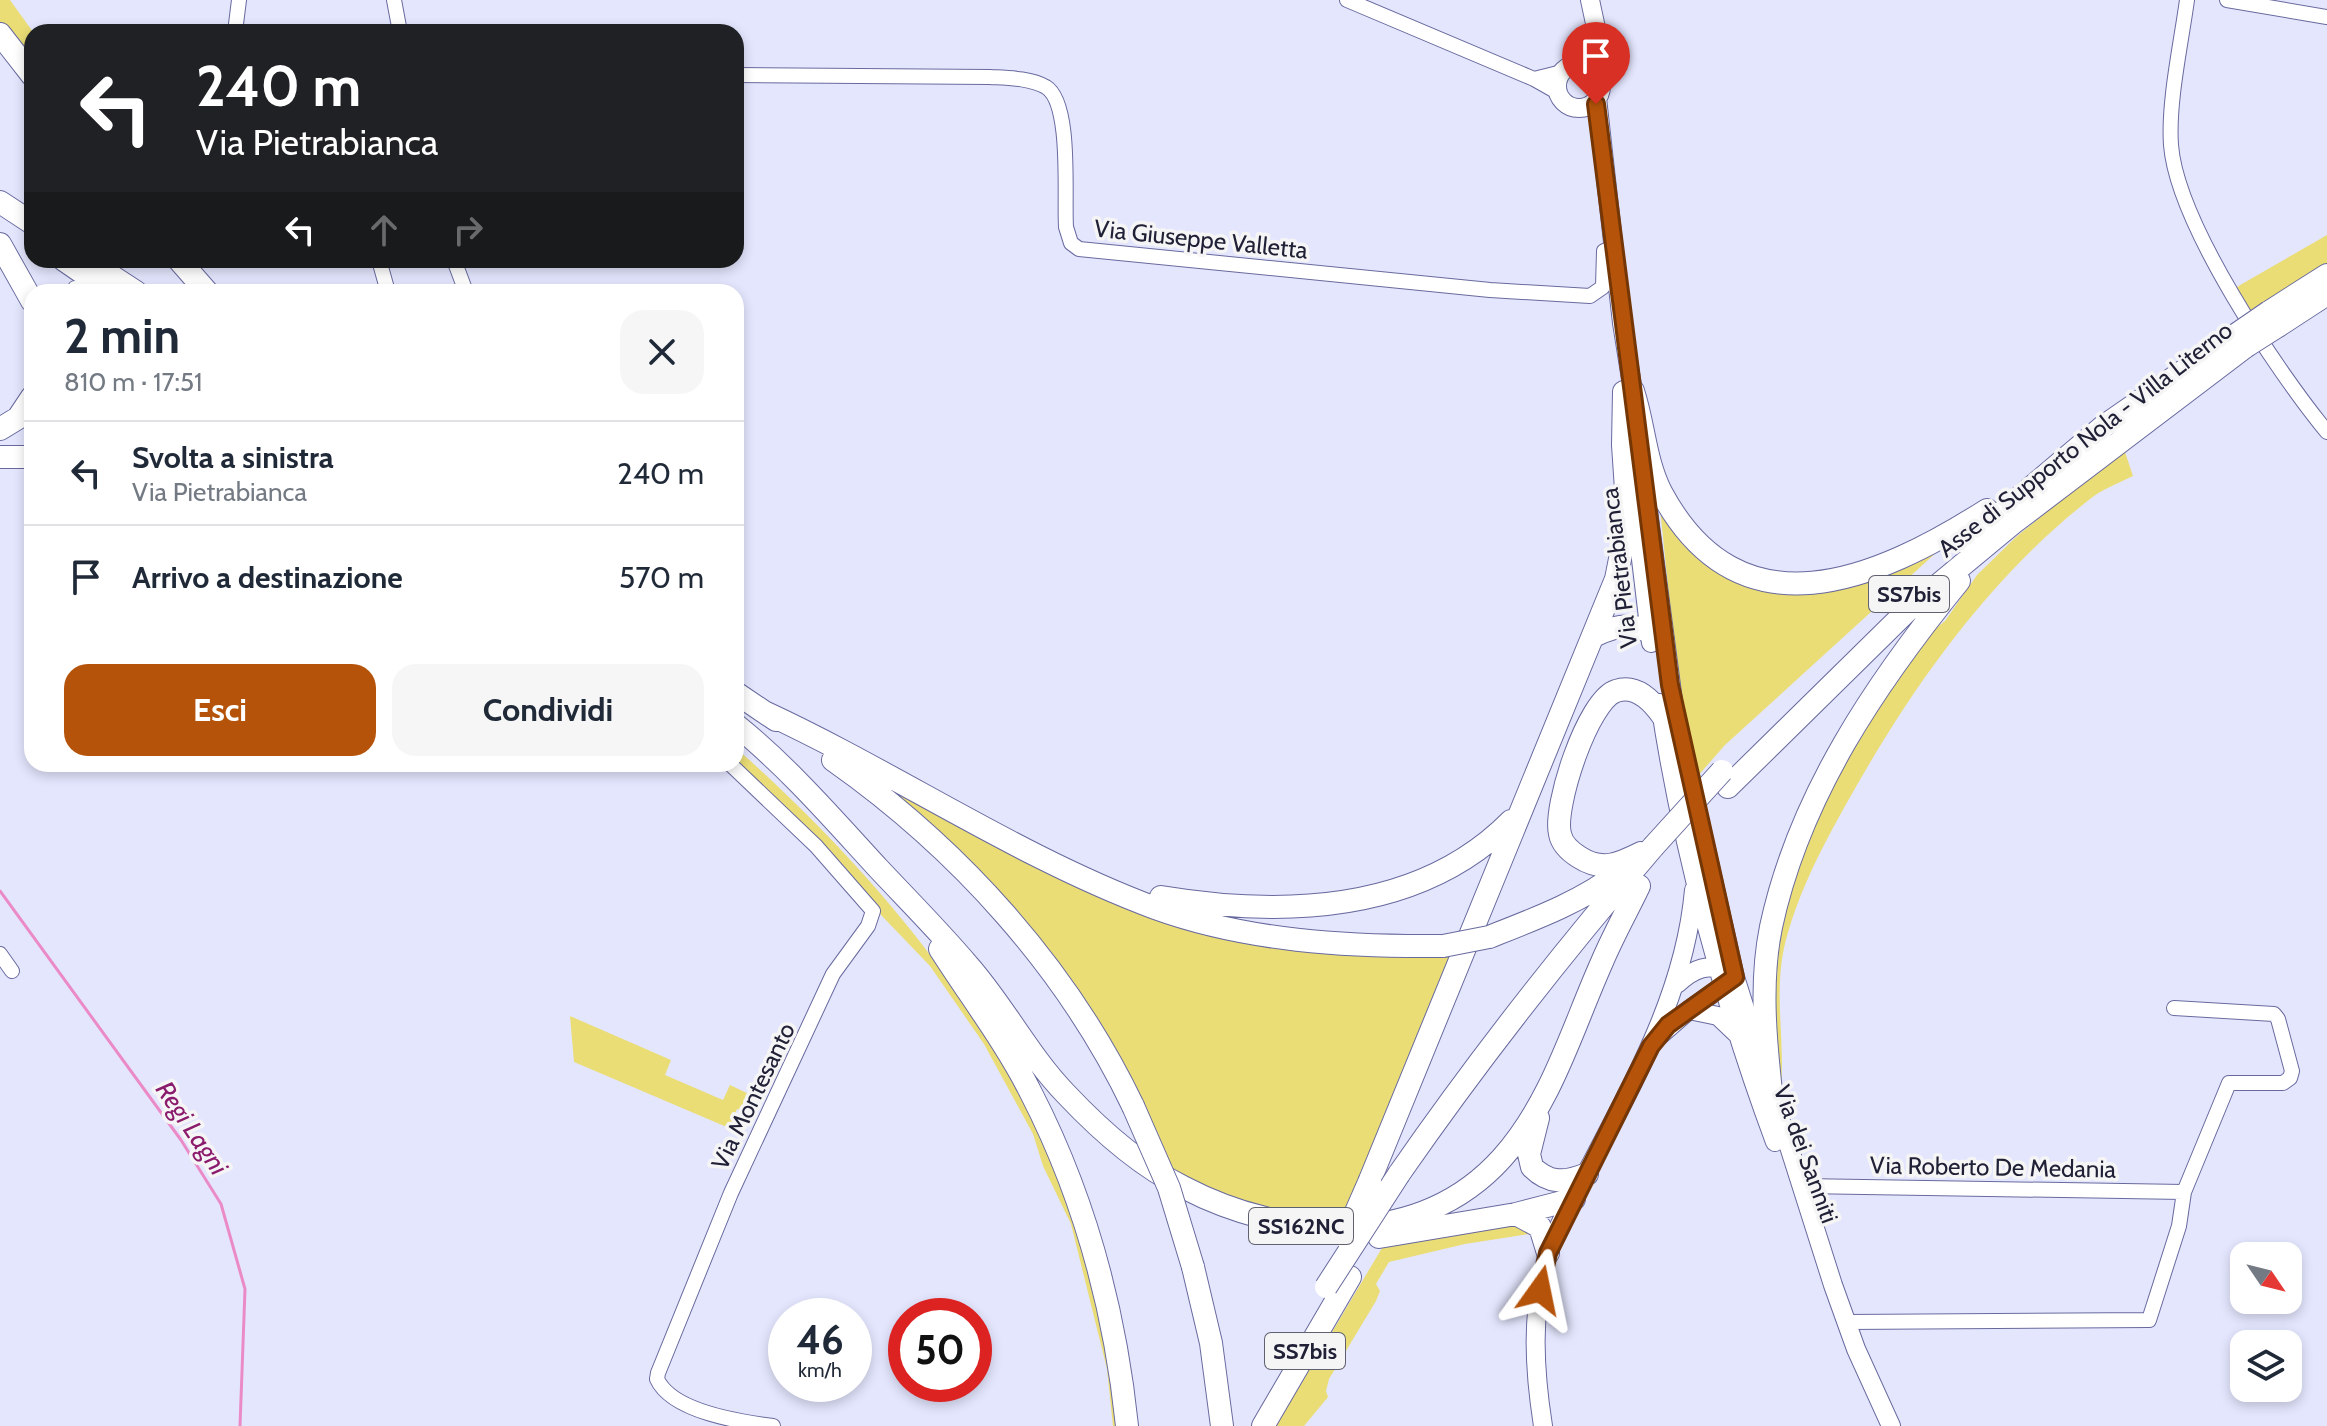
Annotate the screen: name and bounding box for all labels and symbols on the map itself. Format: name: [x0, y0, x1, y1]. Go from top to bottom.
pin: [1562, 22, 1630, 104]
street label: Via Giuseppe Valletta: [1093, 213, 1310, 265]
street label: Asse di Supporto Nola - Villa Literno: [1932, 315, 2238, 563]
street label: Via Pietrabianca: [1595, 486, 1643, 650]
road number: SS7bis: [1869, 576, 1949, 612]
street label: Via Montesanto: [705, 1018, 801, 1174]
water label: Regi Lagni: [149, 1075, 235, 1181]
street label: Via dei Sanniti: [1768, 1081, 1844, 1227]
street label: Via Roberto De Medania: [1870, 1150, 2117, 1184]
road number: SS162NC: [1249, 1208, 1353, 1244]
north arrow: [2230, 1242, 2302, 1314]
position arrow: [1498, 1248, 1582, 1332]
speed limit sign: 50: [888, 1298, 992, 1402]
road number: SS7bis: [1265, 1333, 1345, 1369]

